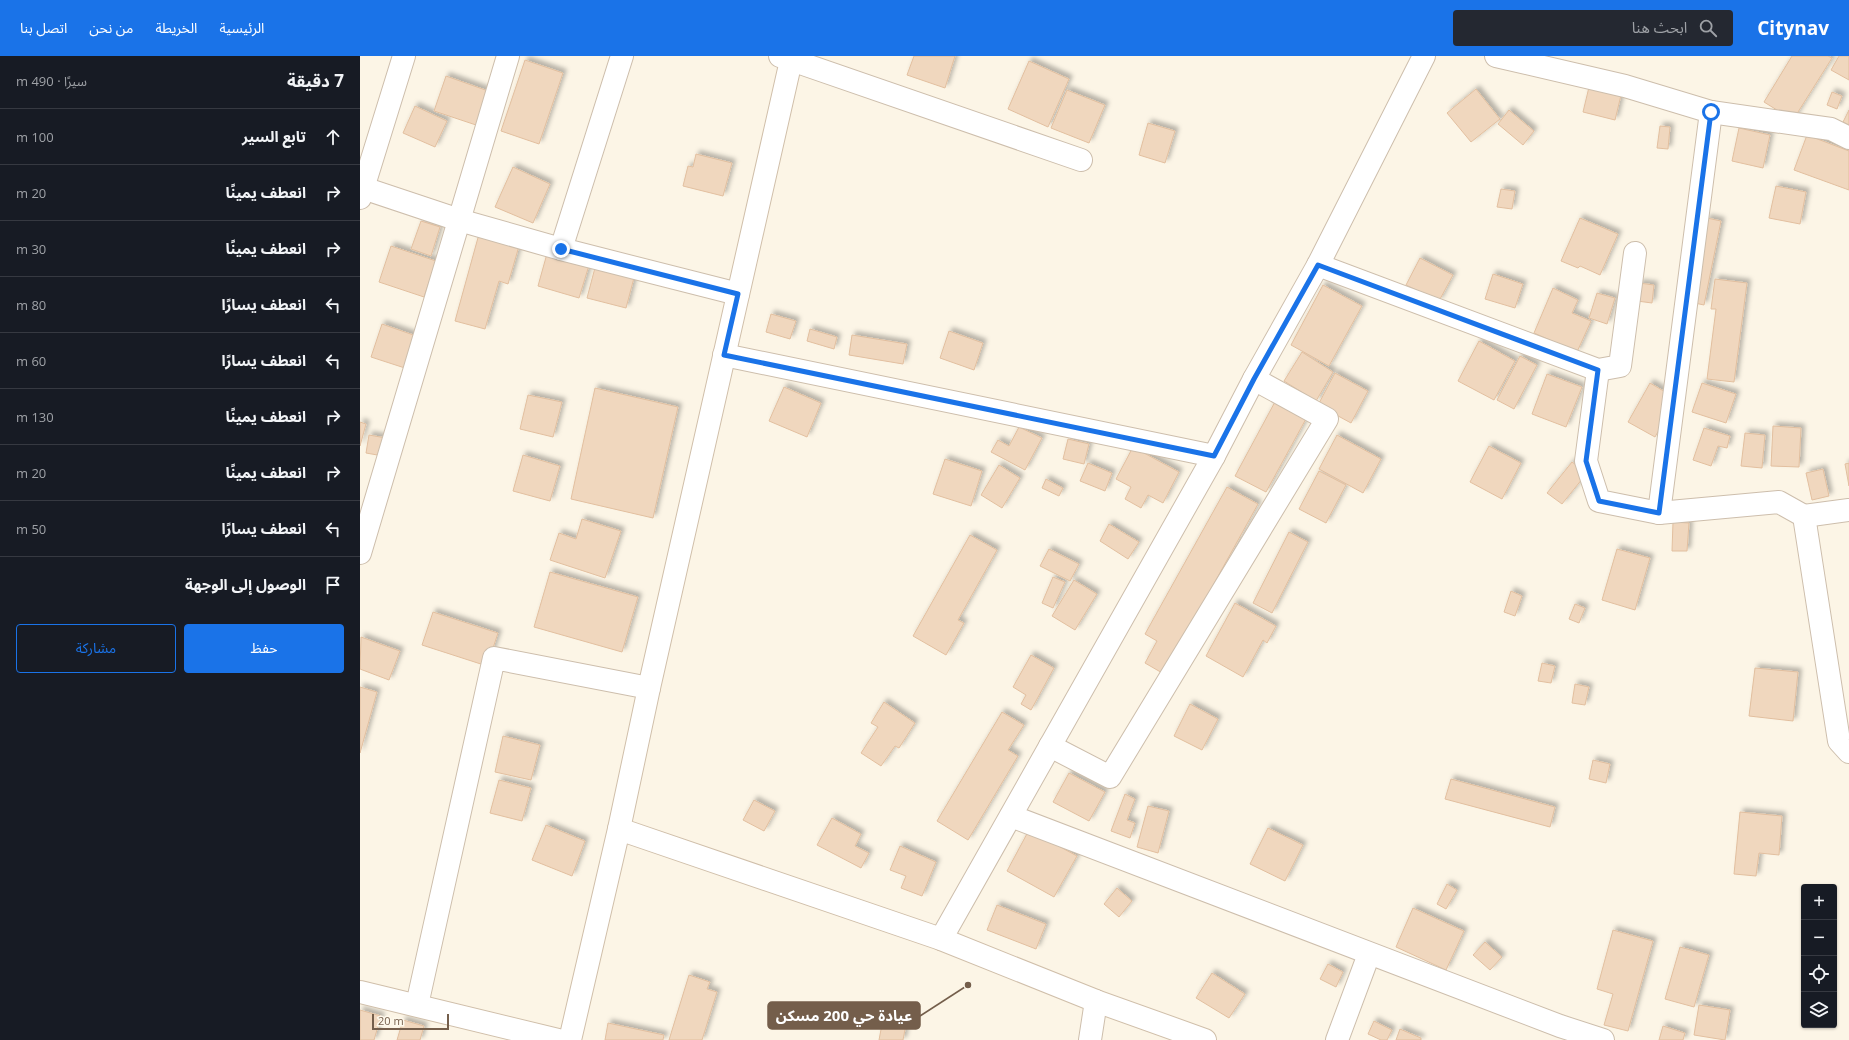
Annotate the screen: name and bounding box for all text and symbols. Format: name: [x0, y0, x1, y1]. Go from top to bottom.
search box: [1453, 10, 1733, 46]
text: Citynav: [1757, 15, 1829, 41]
text: ابحث هنا: [1632, 17, 1687, 37]
icon: search: [1697, 17, 1719, 39]
text: اتصل بنا: [20, 18, 67, 37]
text: من نحن: [89, 18, 133, 37]
text: الخريطة: [155, 18, 197, 37]
text: الرئيسية: [219, 18, 264, 37]
text: 7 دقيقة: [287, 69, 344, 92]
text: سيرًا · 490 m: [16, 72, 87, 90]
route start: [1702, 103, 1720, 121]
text: تابع السير: [242, 126, 306, 146]
icon: ahead: [322, 126, 344, 148]
text: 100 m: [16, 128, 54, 146]
text: انعطف يمينًا: [225, 182, 306, 202]
icon: right: [322, 182, 344, 204]
text: 20 m: [16, 184, 46, 202]
text: انعطف يمينًا: [225, 238, 306, 258]
icon: right: [322, 238, 344, 260]
text: 30 m: [16, 240, 46, 258]
route end: [552, 240, 570, 258]
text: انعطف يسارًا: [222, 294, 306, 314]
icon: left: [322, 294, 344, 316]
text: 80 m: [16, 296, 46, 314]
text: انعطف يسارًا: [222, 350, 306, 370]
icon: left: [322, 350, 344, 372]
text: 60 m: [16, 352, 46, 370]
text: انعطف يمينًا: [225, 406, 306, 426]
icon: right: [322, 406, 344, 428]
text: 130 m: [16, 408, 54, 426]
text: انعطف يمينًا: [225, 462, 306, 482]
icon: right: [322, 462, 344, 484]
text: 20 m: [16, 464, 46, 482]
text: انعطف يسارًا: [222, 518, 306, 538]
icon: left: [322, 518, 344, 540]
text: 50 m: [16, 520, 46, 538]
text: الوصول إلى الوجهة: [185, 574, 306, 594]
icon: arrive: [322, 574, 344, 596]
button: مشاركة: [16, 624, 176, 673]
button: حفظ: [184, 624, 344, 673]
map controls: [1801, 884, 1837, 1028]
button: +: [1801, 884, 1837, 920]
button: −: [1801, 920, 1837, 956]
button: locate: [1801, 956, 1837, 992]
button: layers: [1801, 992, 1837, 1028]
callout: عيادة حي 200 مسكن: [768, 1002, 920, 1029]
text: عيادة حي 200 مسكن: [776, 1005, 912, 1027]
scale bar: [372, 1012, 449, 1031]
text: 20 m: [378, 1013, 404, 1028]

